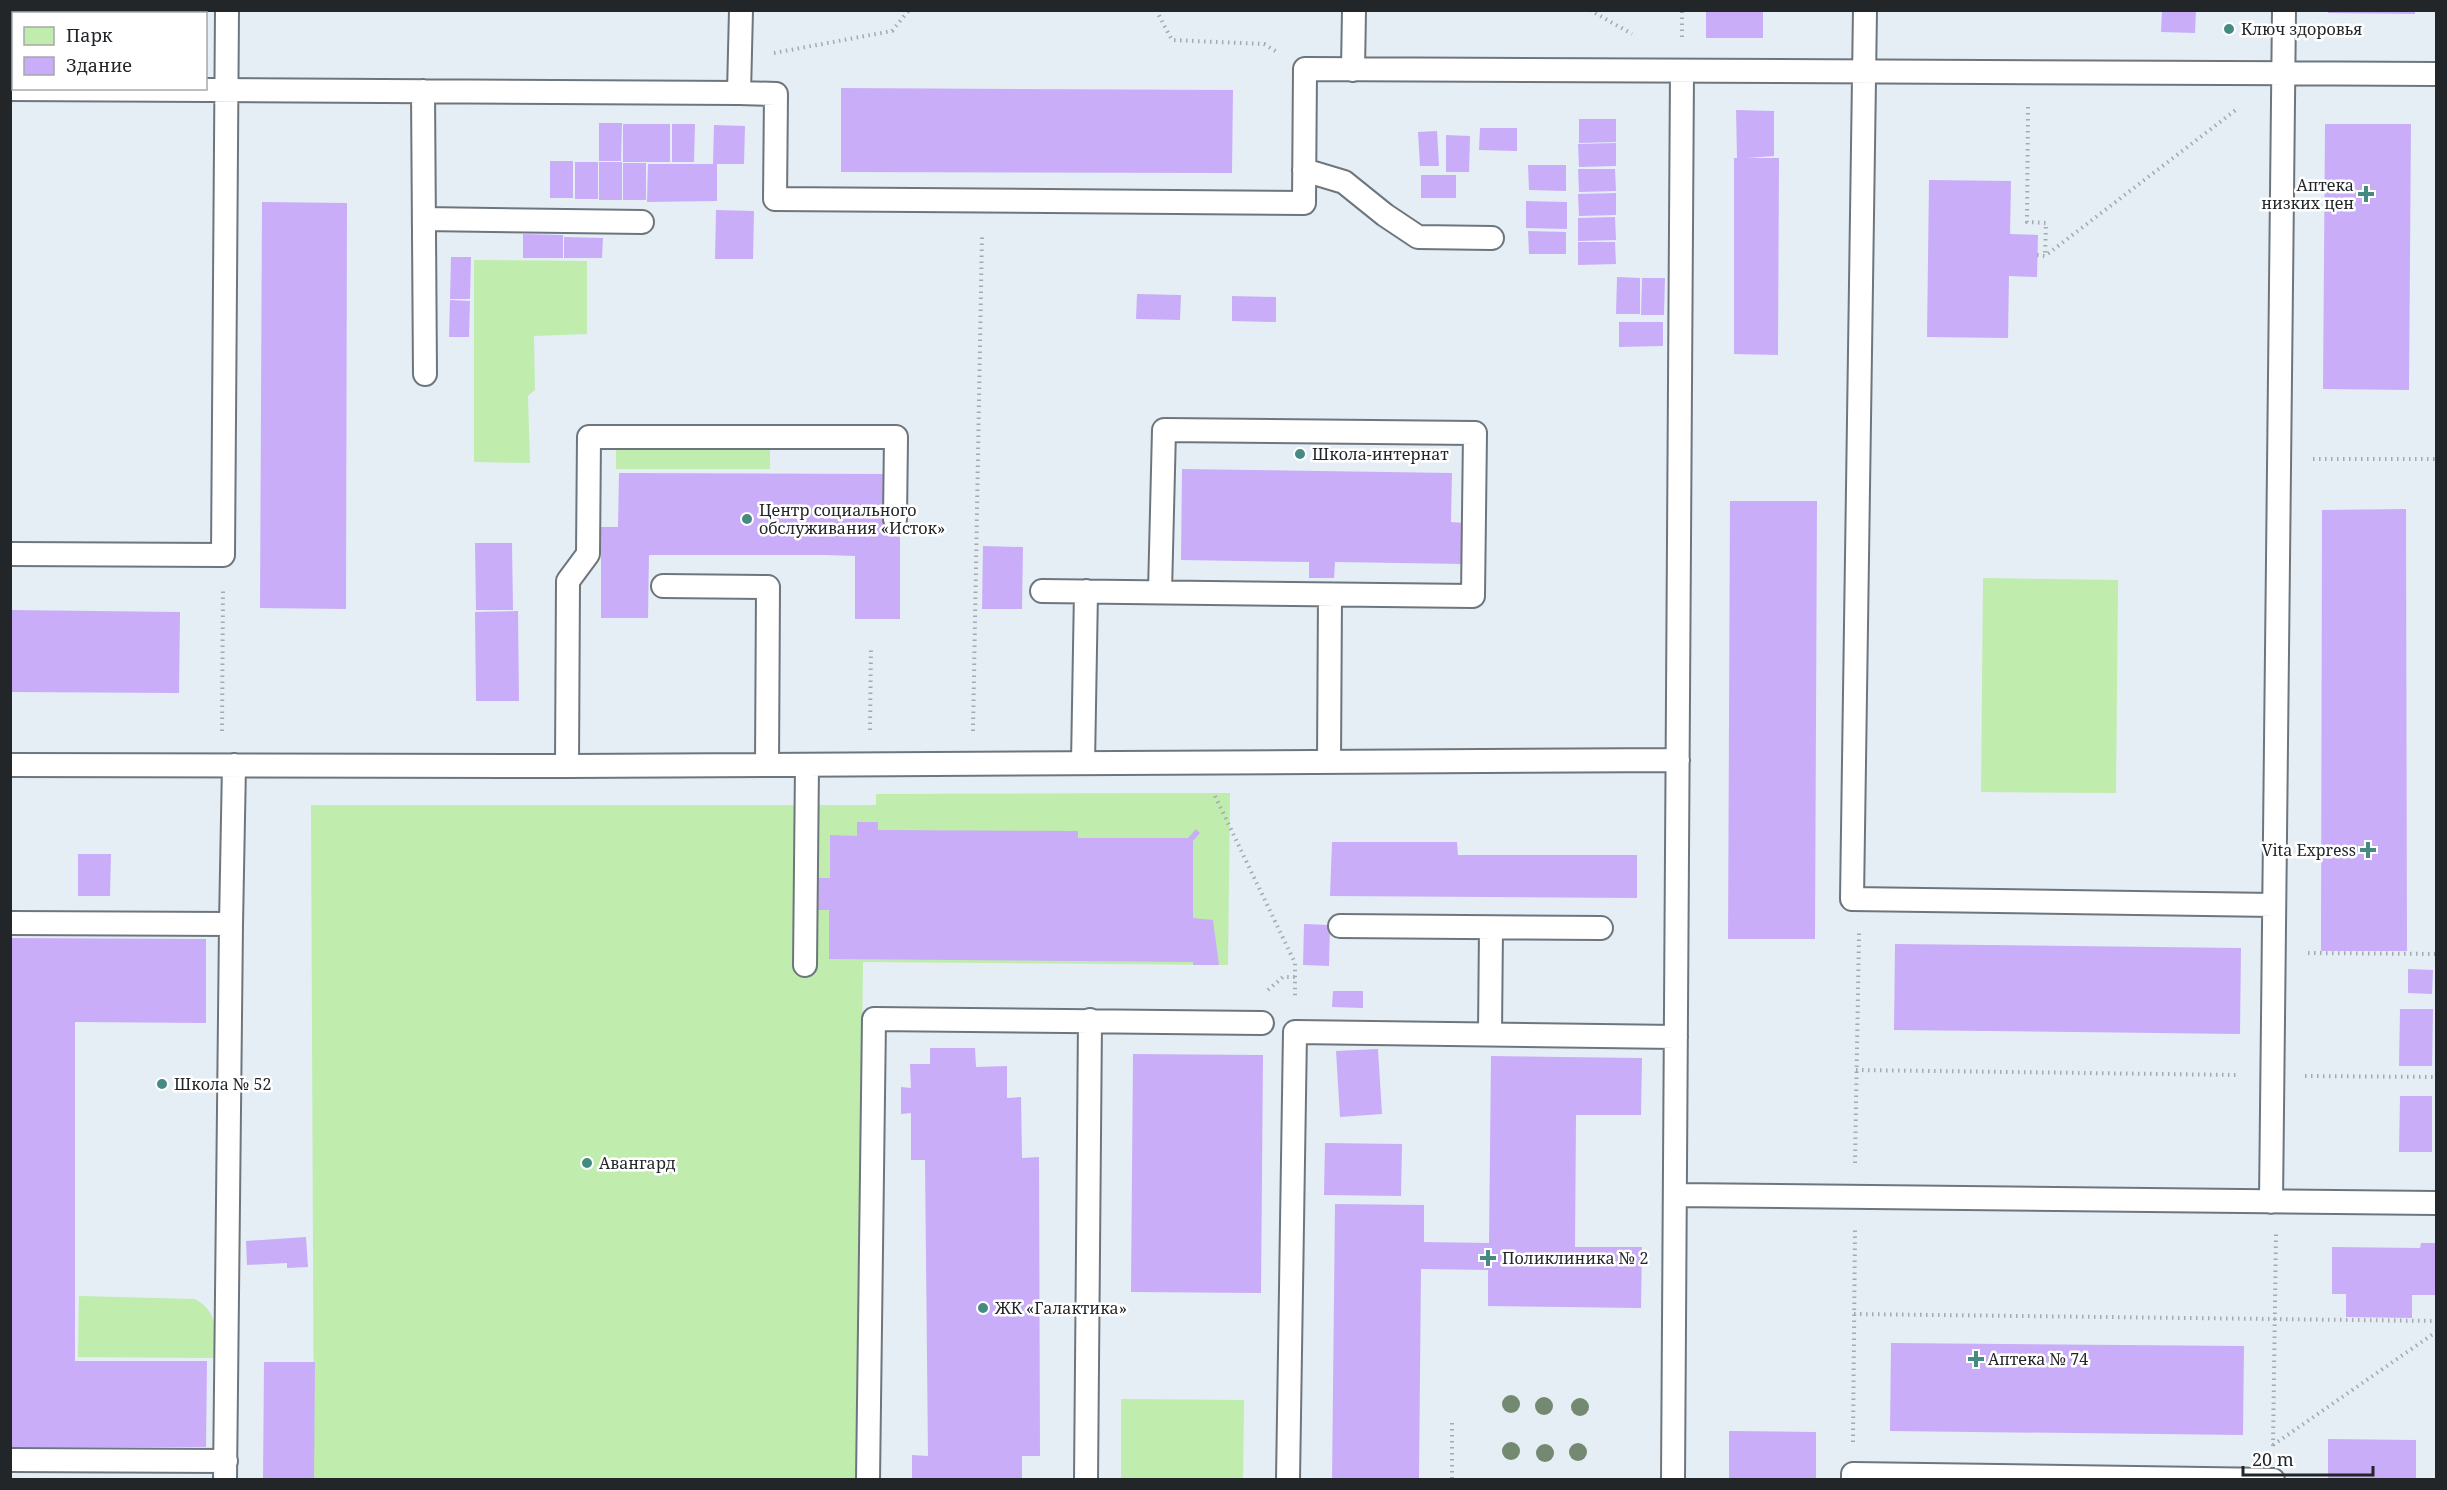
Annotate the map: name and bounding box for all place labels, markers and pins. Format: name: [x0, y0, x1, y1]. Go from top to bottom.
place label: Ключ здоровья: [2241, 18, 2362, 40]
marker: Ключ здоровья: [2222, 22, 2236, 36]
place label: Аптека низких цен: [2261, 174, 2354, 214]
marker: Аптека низких цен: [2359, 187, 2373, 201]
place label: Школа-интернат: [1312, 443, 1449, 465]
marker: Школа-интернат: [1293, 447, 1307, 461]
place label: Центр социального обслуживания «Исток»: [759, 499, 945, 539]
marker: Центр социального обслуживания «Исток»: [740, 512, 754, 526]
place label: Vita Express: [2262, 839, 2356, 861]
marker: Vita Express: [2361, 843, 2375, 857]
place label: Школа № 52: [174, 1073, 271, 1095]
marker: Школа № 52: [155, 1077, 169, 1091]
place label: Авангард: [599, 1152, 676, 1174]
marker: Авангард: [580, 1156, 594, 1170]
place label: Поликлиника № 2: [1502, 1247, 1648, 1269]
marker: Поликлиника № 2: [1479, 1249, 1497, 1267]
place label: ЖК «Галактика»: [994, 1297, 1127, 1319]
marker: ЖК «Галактика»: [976, 1301, 990, 1315]
place label: Аптека № 74: [1988, 1348, 2088, 1370]
marker: Аптека № 74: [1969, 1352, 1983, 1366]

